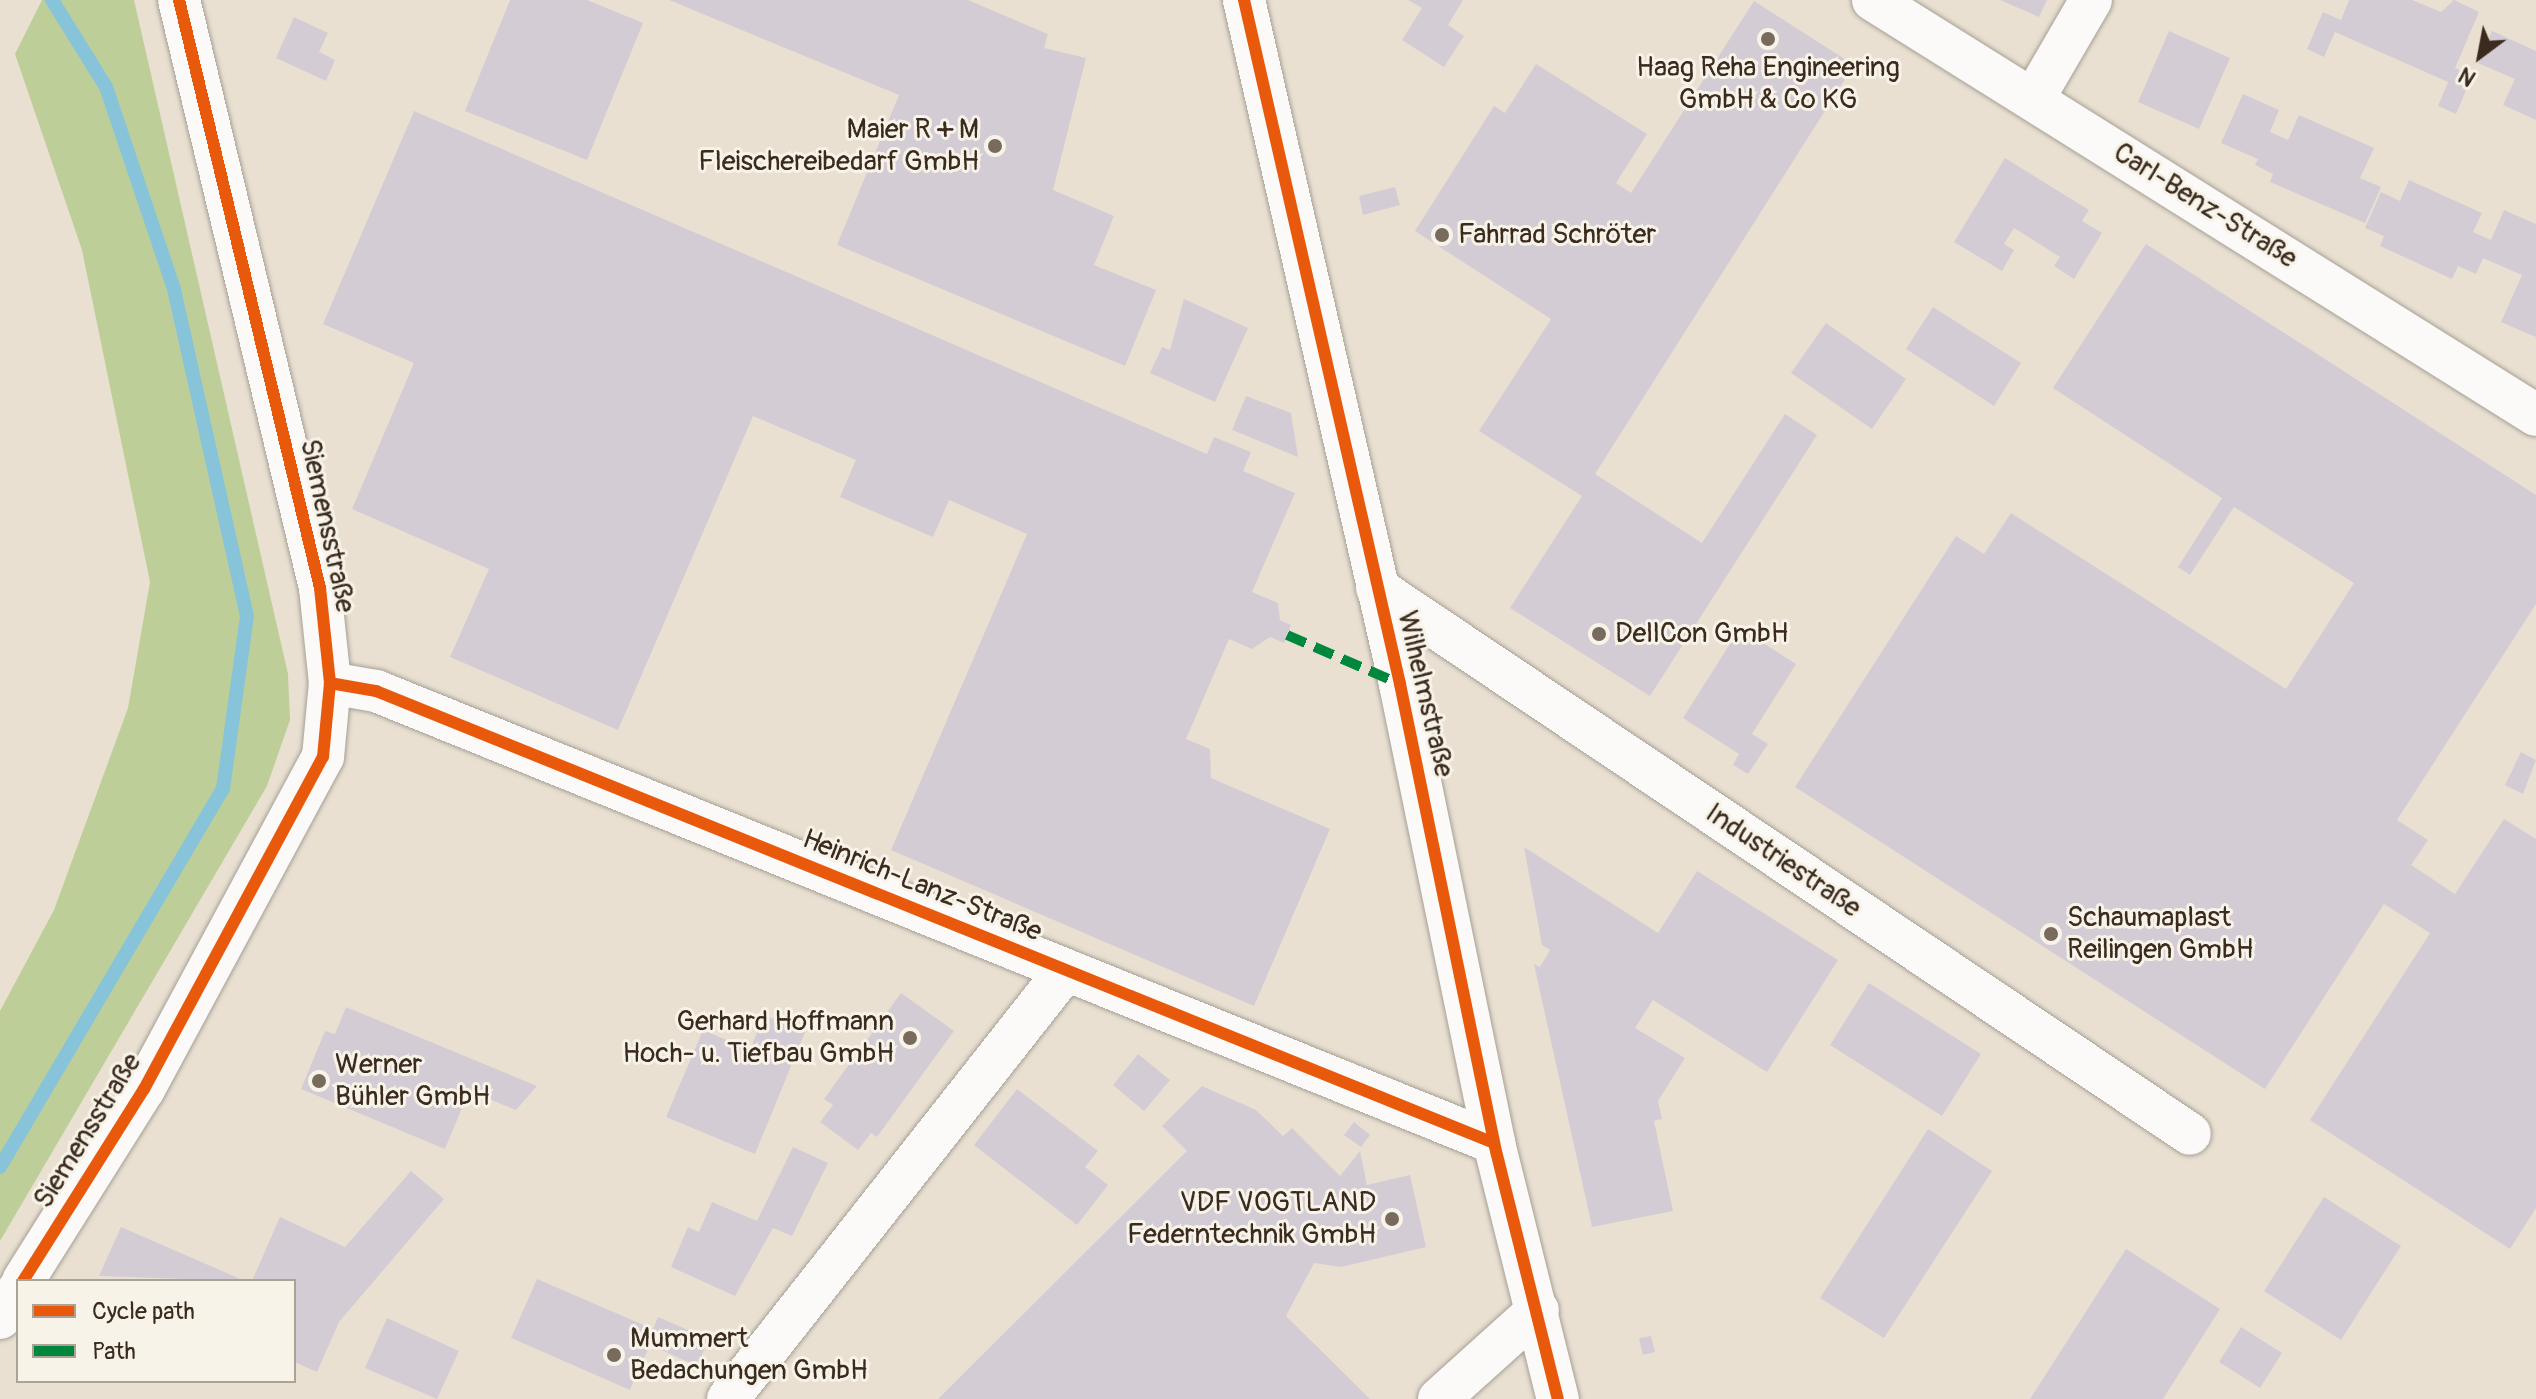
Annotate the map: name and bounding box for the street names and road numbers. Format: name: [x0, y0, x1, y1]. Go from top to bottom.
street label: Carl-Benz-Straße: [2107, 136, 2303, 276]
street label: Siemensstraße: [292, 436, 362, 616]
street label: Wilhelmstraße: [1390, 608, 1460, 780]
street label: Industriestraße: [1699, 797, 1867, 925]
street label: Heinrich-Lanz-Straße: [797, 823, 1047, 949]
street label: Siemensstraße: [27, 1047, 149, 1215]

